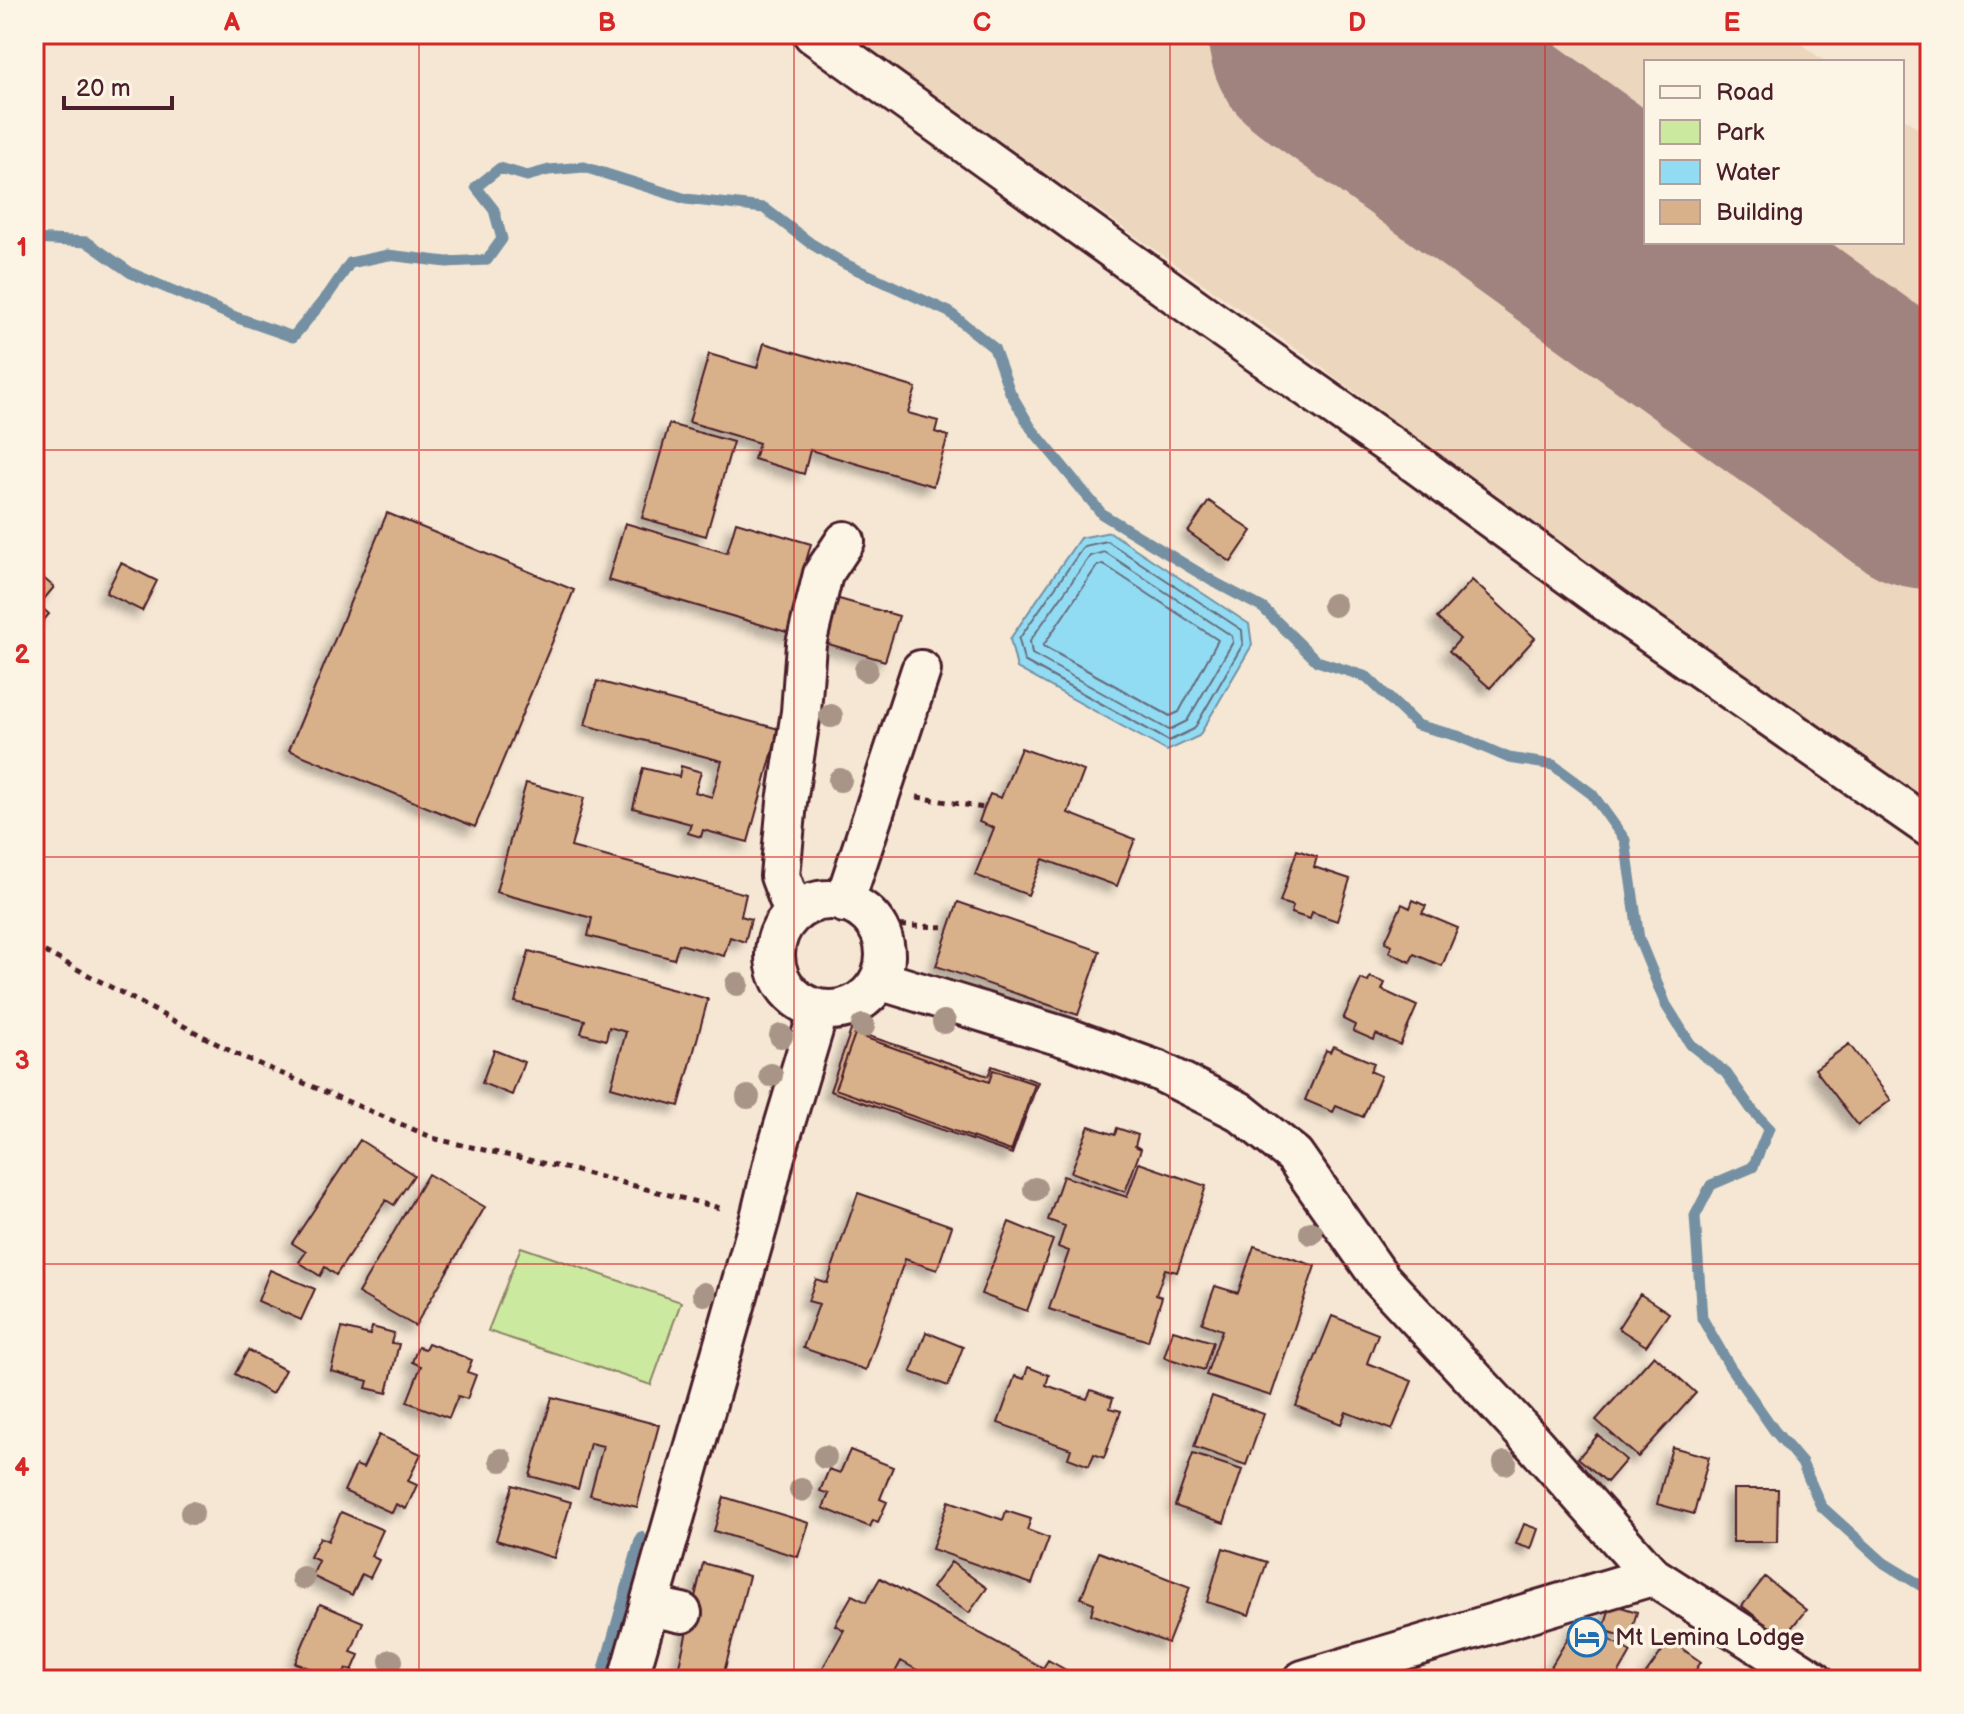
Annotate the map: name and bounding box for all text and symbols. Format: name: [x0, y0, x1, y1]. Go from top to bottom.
text: A: [223, 8, 240, 39]
text: B: [598, 8, 616, 39]
text: C: [973, 8, 991, 39]
text: D: [1348, 8, 1366, 39]
text: E: [1724, 8, 1741, 39]
scale bar: [64, 60, 172, 110]
legend: [1644, 60, 1904, 244]
text: 20 m: [76, 74, 131, 103]
text: Road: [1716, 78, 1774, 107]
text: Park: [1716, 118, 1764, 147]
text: Water: [1716, 158, 1780, 187]
text: Building: [1716, 198, 1803, 227]
text: 1: [17, 233, 27, 264]
text: 2: [14, 640, 30, 671]
text: 3: [14, 1046, 30, 1077]
text: 4: [14, 1453, 30, 1484]
hotel icon: Mt Lemina Lodge: [1566, 1616, 1608, 1658]
place label: Mt Lemina Lodge: [1615, 1623, 1805, 1652]

